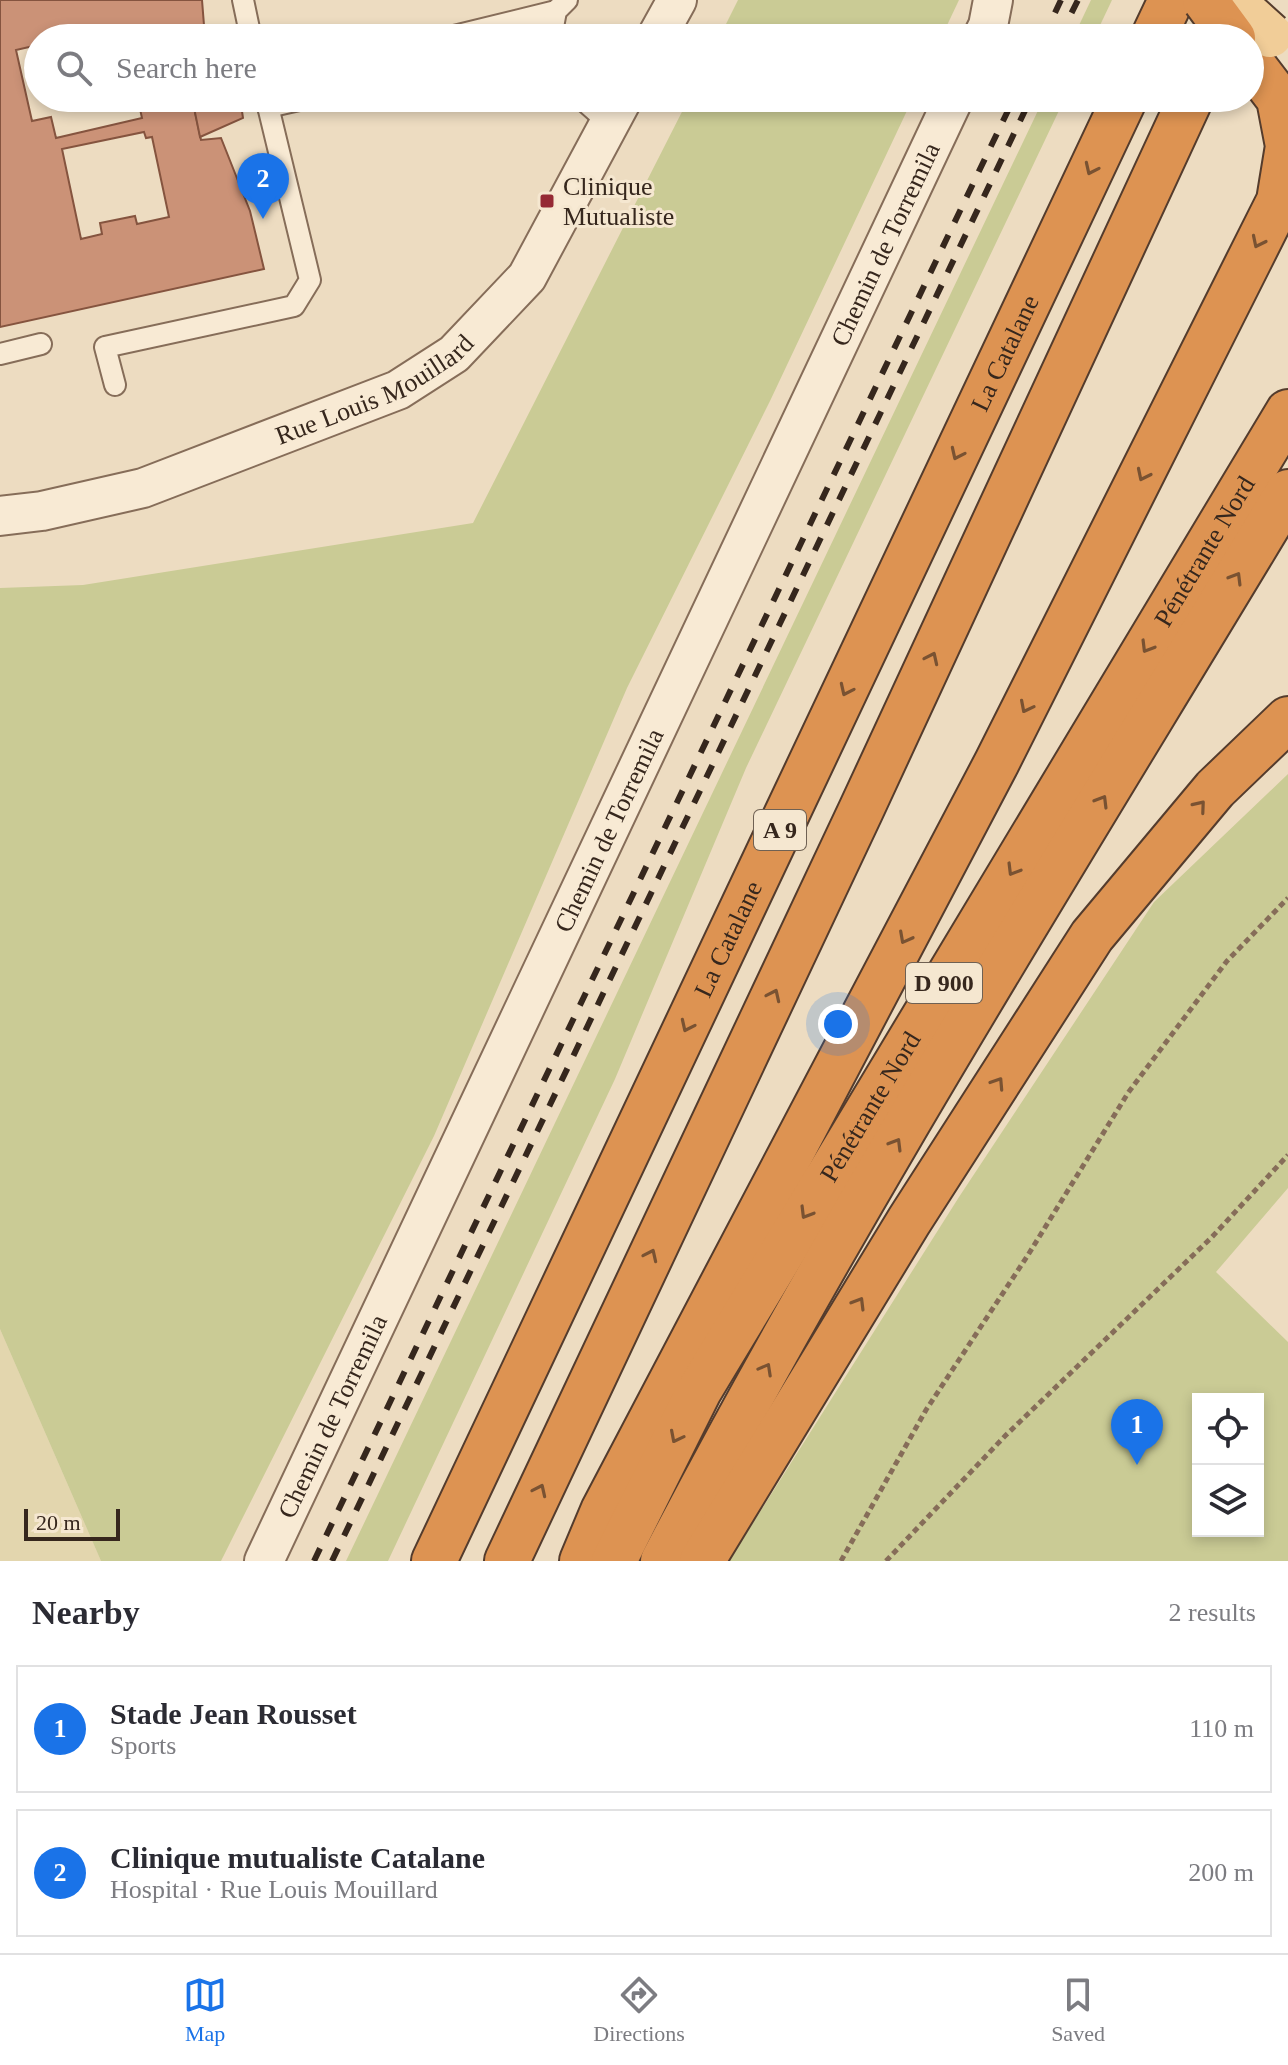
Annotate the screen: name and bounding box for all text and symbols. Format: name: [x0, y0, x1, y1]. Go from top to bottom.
search box: [24, 24, 1264, 112]
icon: search: [52, 46, 96, 90]
text: Search here: [116, 51, 257, 84]
street label: Chemin de Torremila: [825, 137, 946, 351]
pin: 2: [237, 153, 289, 219]
one-way arrow: [1085, 160, 1101, 175]
place label: Clinique Mutualiste: [563, 172, 674, 231]
marker: Clinique Mutualiste: [538, 192, 556, 210]
one-way arrow: [1253, 234, 1268, 249]
street label: La Catalane: [965, 291, 1045, 416]
street label: Rue Louis Mouillard: [271, 329, 480, 451]
one-way arrow: [951, 446, 967, 461]
one-way arrow: [1137, 467, 1153, 482]
street label: Pénétrante Nord: [1148, 471, 1261, 632]
one-way arrow: [1226, 572, 1242, 587]
one-way arrow: [1141, 638, 1156, 653]
one-way arrow: [922, 652, 938, 666]
one-way arrow: [840, 681, 856, 696]
one-way arrow: [1020, 699, 1035, 714]
street label: Chemin de Torremila: [549, 724, 670, 937]
one-way arrow: [1092, 795, 1108, 810]
one-way arrow: [1190, 801, 1205, 815]
road number: A 9: [754, 810, 806, 850]
one-way arrow: [1007, 861, 1022, 876]
street label: La Catalane: [688, 876, 768, 1002]
one-way arrow: [900, 929, 915, 944]
road number: D 900: [906, 963, 982, 1003]
one-way arrow: [764, 989, 780, 1003]
your location: [818, 1004, 858, 1044]
one-way arrow: [681, 1018, 697, 1032]
street label: Pénétrante Nord: [814, 1027, 927, 1187]
one-way arrow: [988, 1078, 1003, 1092]
one-way arrow: [886, 1138, 902, 1153]
one-way arrow: [801, 1204, 816, 1219]
one-way arrow: [641, 1249, 657, 1264]
one-way arrow: [849, 1297, 865, 1312]
street label: Chemin de Torremila: [272, 1310, 393, 1523]
one-way arrow: [756, 1363, 772, 1378]
map controls: [1192, 1393, 1264, 1537]
button: locate: [1192, 1393, 1264, 1465]
pin: 1: [1111, 1399, 1163, 1465]
one-way arrow: [670, 1429, 686, 1444]
button: layers: [1192, 1465, 1264, 1537]
one-way arrow: [530, 1484, 546, 1499]
scale bar: [24, 1505, 120, 1541]
text: 20 m: [36, 1510, 81, 1535]
text: Nearby: [32, 1594, 140, 1631]
text: 2 results: [1169, 1598, 1256, 1627]
text: Stade Jean Rousset: [110, 1697, 357, 1730]
text: 1: [54, 1714, 67, 1743]
text: 110 m: [1189, 1714, 1254, 1743]
text: Sports: [110, 1731, 176, 1760]
text: Clinique mutualiste Catalane: [110, 1841, 485, 1874]
text: 2: [54, 1858, 67, 1887]
text: 200 m: [1188, 1858, 1254, 1887]
text: Hospital · Rue Louis Mouillard: [110, 1875, 438, 1904]
tab: Map: [183, 1973, 227, 2047]
tab: Directions: [593, 1973, 685, 2047]
tab: Saved: [1051, 1973, 1105, 2047]

